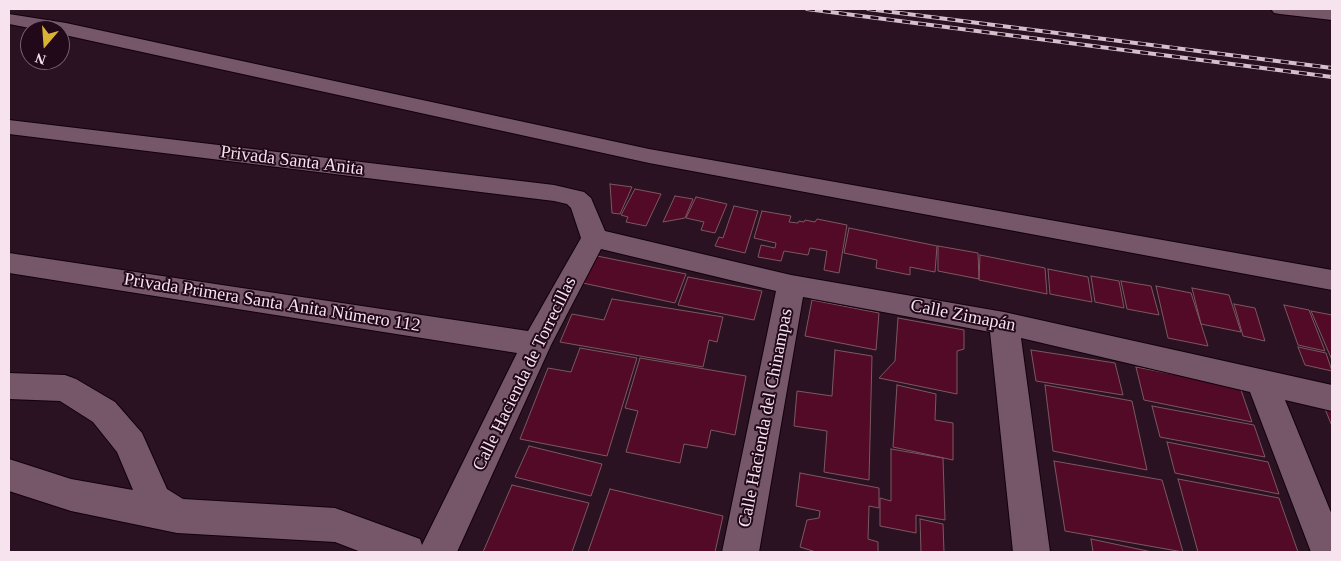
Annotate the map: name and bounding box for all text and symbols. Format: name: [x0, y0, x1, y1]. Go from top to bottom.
north arrow: [20, 20, 70, 70]
text: N: [33, 50, 48, 67]
street label: Privada Santa Anita: [219, 142, 365, 180]
street label: Privada Primera Santa Anita Número 112: [122, 269, 422, 337]
street label: Calle Hacienda de Torrecillas: [469, 273, 581, 475]
street label: Calle Zimapán: [909, 295, 1017, 337]
street label: Calle Hacienda del Chinampas: [734, 307, 798, 529]

